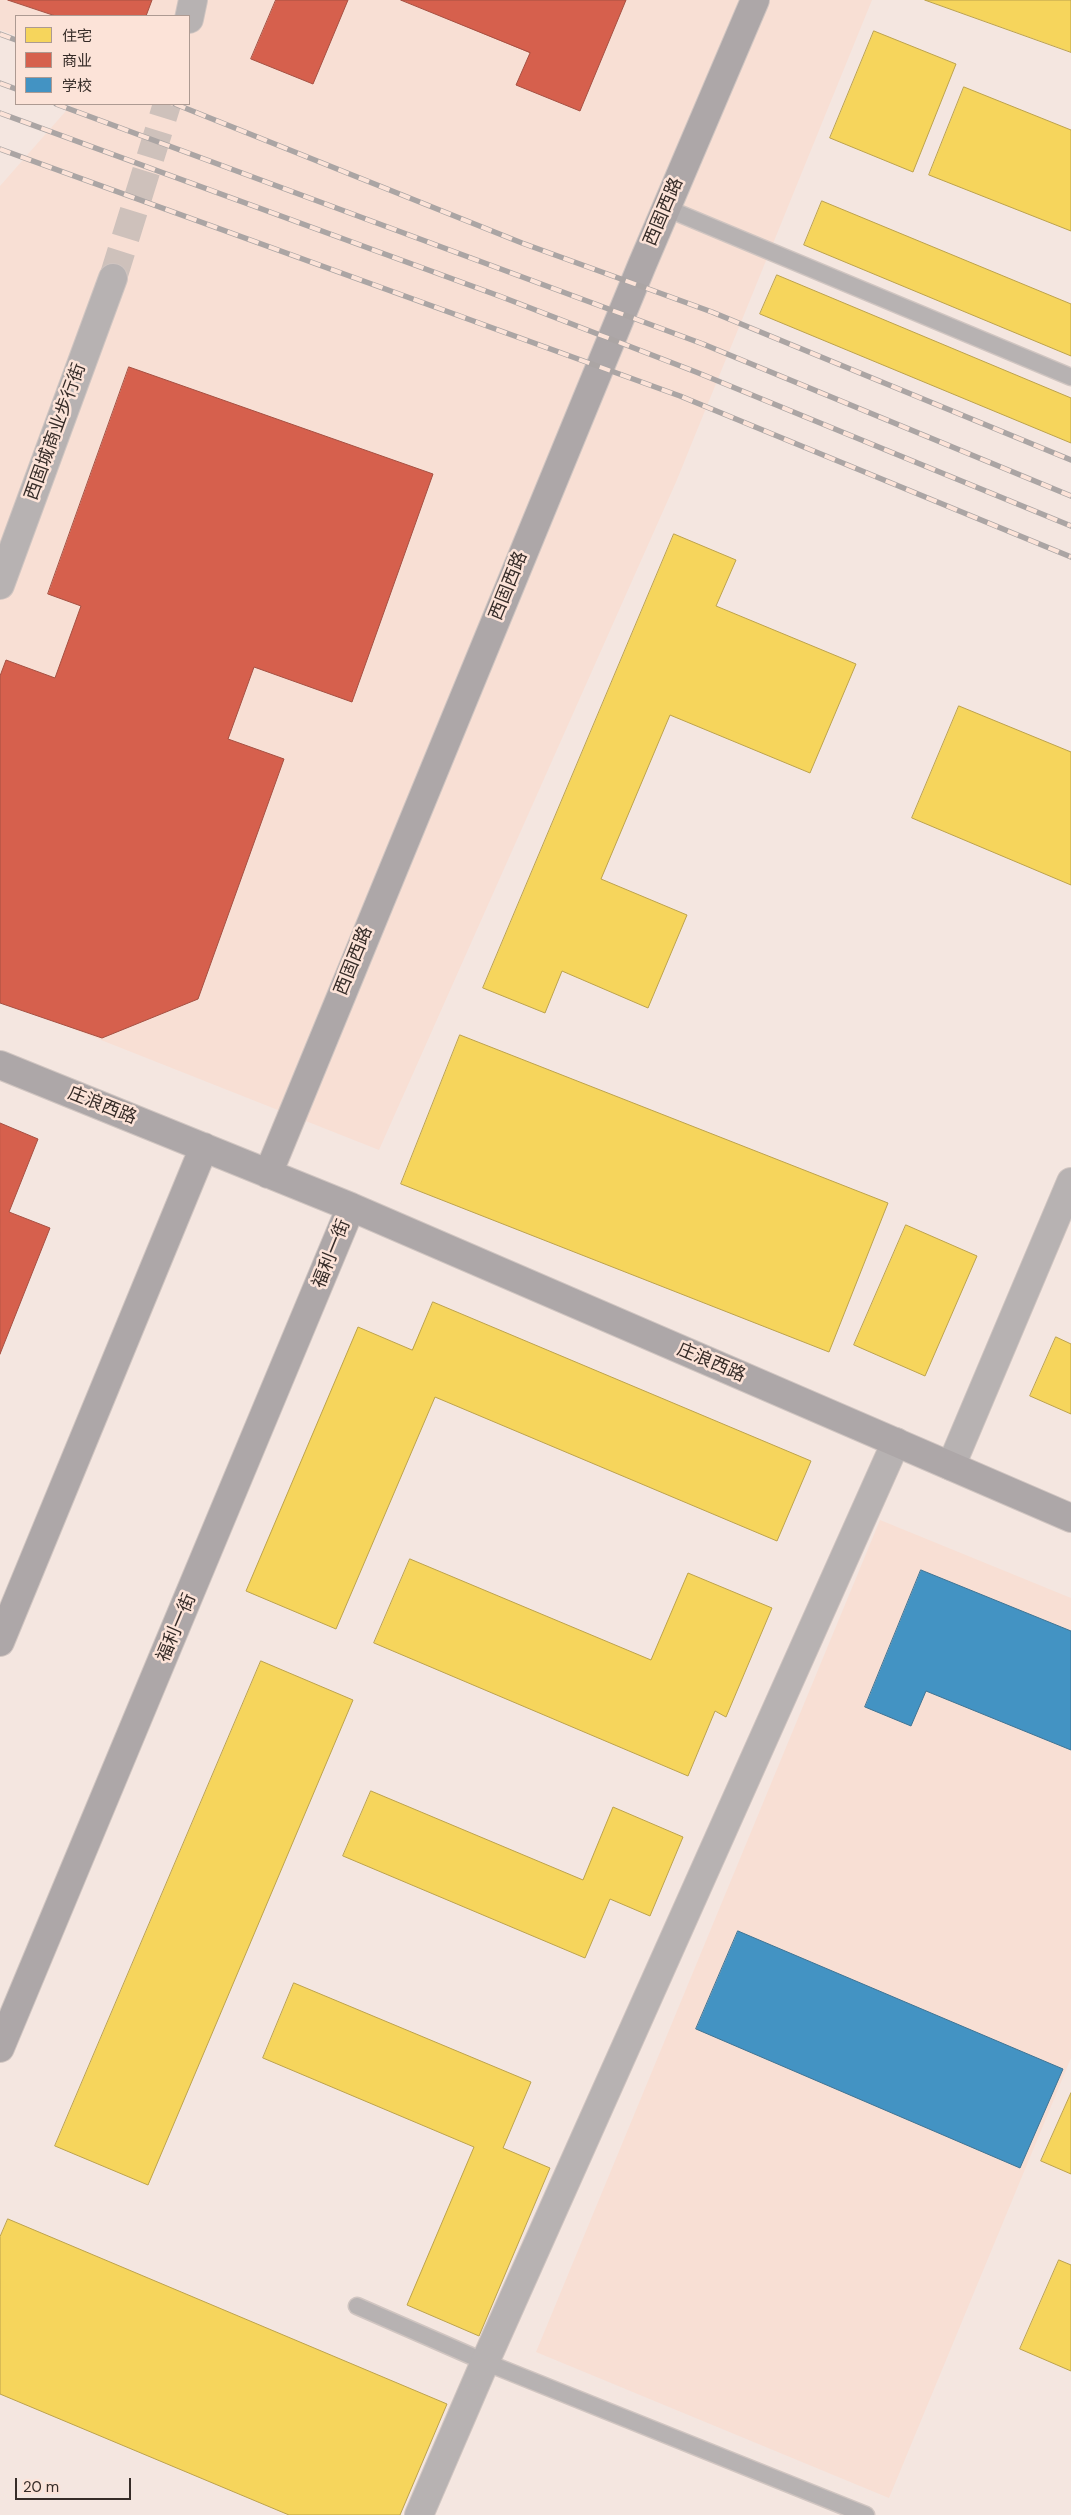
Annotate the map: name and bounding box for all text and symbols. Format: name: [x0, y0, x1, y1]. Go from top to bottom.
legend: [15, 15, 190, 105]
text: 住宅: [62, 26, 92, 46]
text: 商业: [62, 51, 92, 71]
text: 学校: [62, 76, 92, 96]
street label: 西固西路: [640, 175, 688, 249]
street label: 西固城商业步行街: [21, 361, 91, 503]
street label: 西固西路: [486, 549, 532, 623]
street label: 西固西路: [331, 924, 377, 998]
street label: 庄浪西路: [65, 1083, 139, 1129]
street label: 福利一街: [309, 1217, 355, 1291]
street label: 庄浪西路: [674, 1339, 748, 1387]
street label: 福利一街: [153, 1591, 201, 1665]
scale bar: [18, 2468, 134, 2500]
text: 20 m: [23, 2477, 59, 2497]

